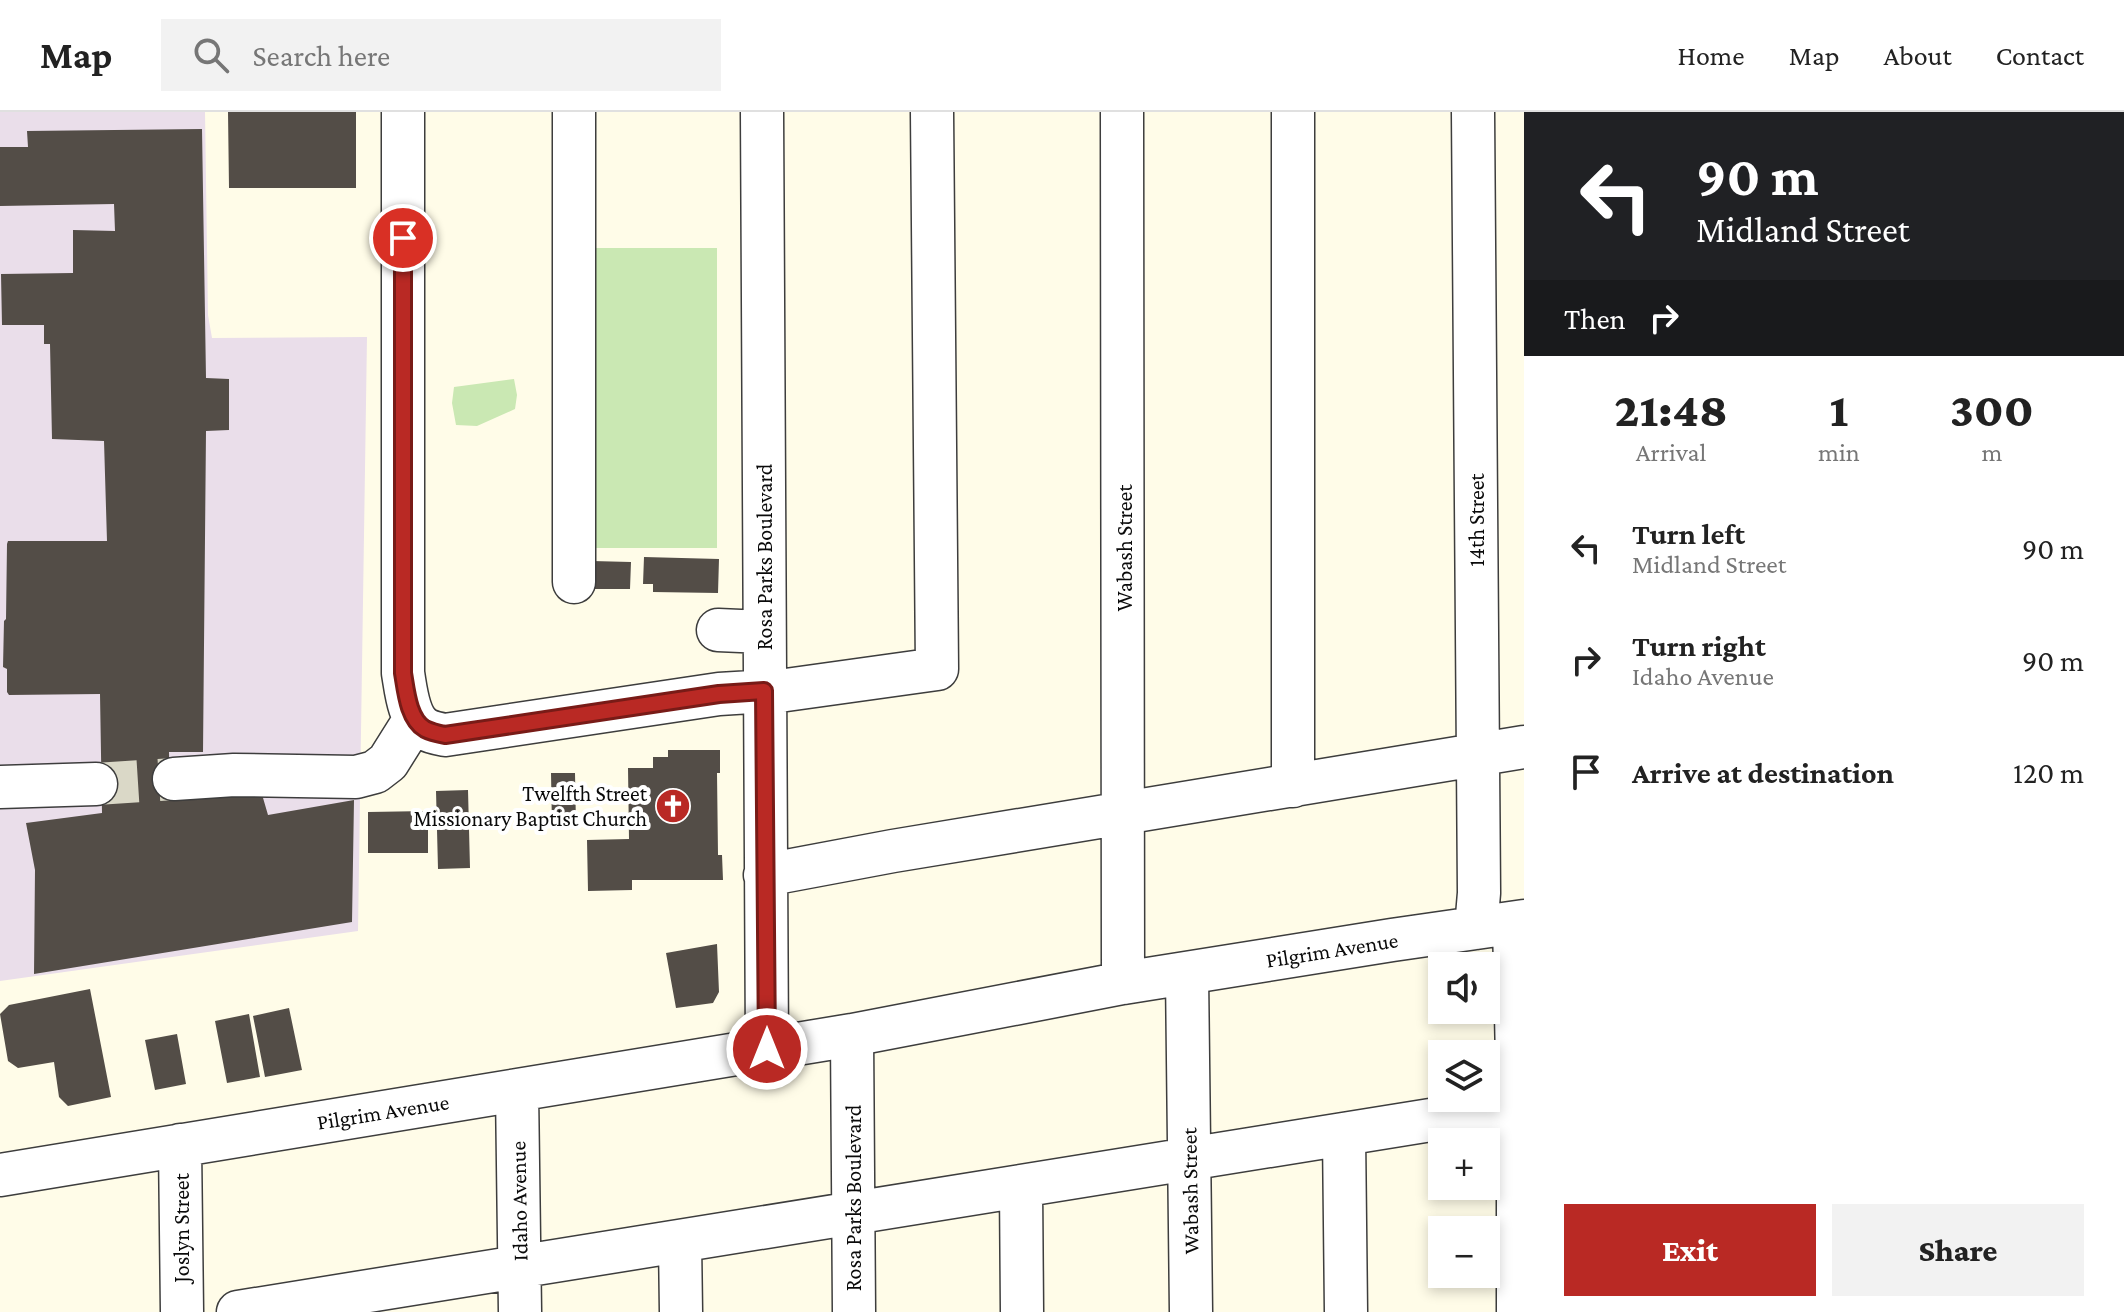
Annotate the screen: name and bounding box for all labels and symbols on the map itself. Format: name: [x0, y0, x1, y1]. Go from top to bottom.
pin: [369, 204, 437, 272]
street label: Rosa Parks Boulevard: [752, 463, 777, 650]
street label: 14th Street: [1464, 473, 1489, 567]
street label: Wabash Street: [1112, 484, 1137, 612]
place label: Twelfth Street Missionary Baptist Church: [413, 781, 648, 831]
church icon: Twelfth Street Missionary Baptist Church: [654, 787, 692, 825]
street label: Pilgrim Avenue: [1264, 927, 1400, 973]
position arrow: [725, 1007, 809, 1091]
street label: Pilgrim Avenue: [315, 1089, 451, 1135]
street label: Rosa Parks Boulevard: [841, 1104, 866, 1291]
street label: Wabash Street: [1176, 1127, 1204, 1255]
street label: Idaho Avenue: [505, 1141, 533, 1261]
street label: Joslyn Street: [169, 1173, 194, 1285]

